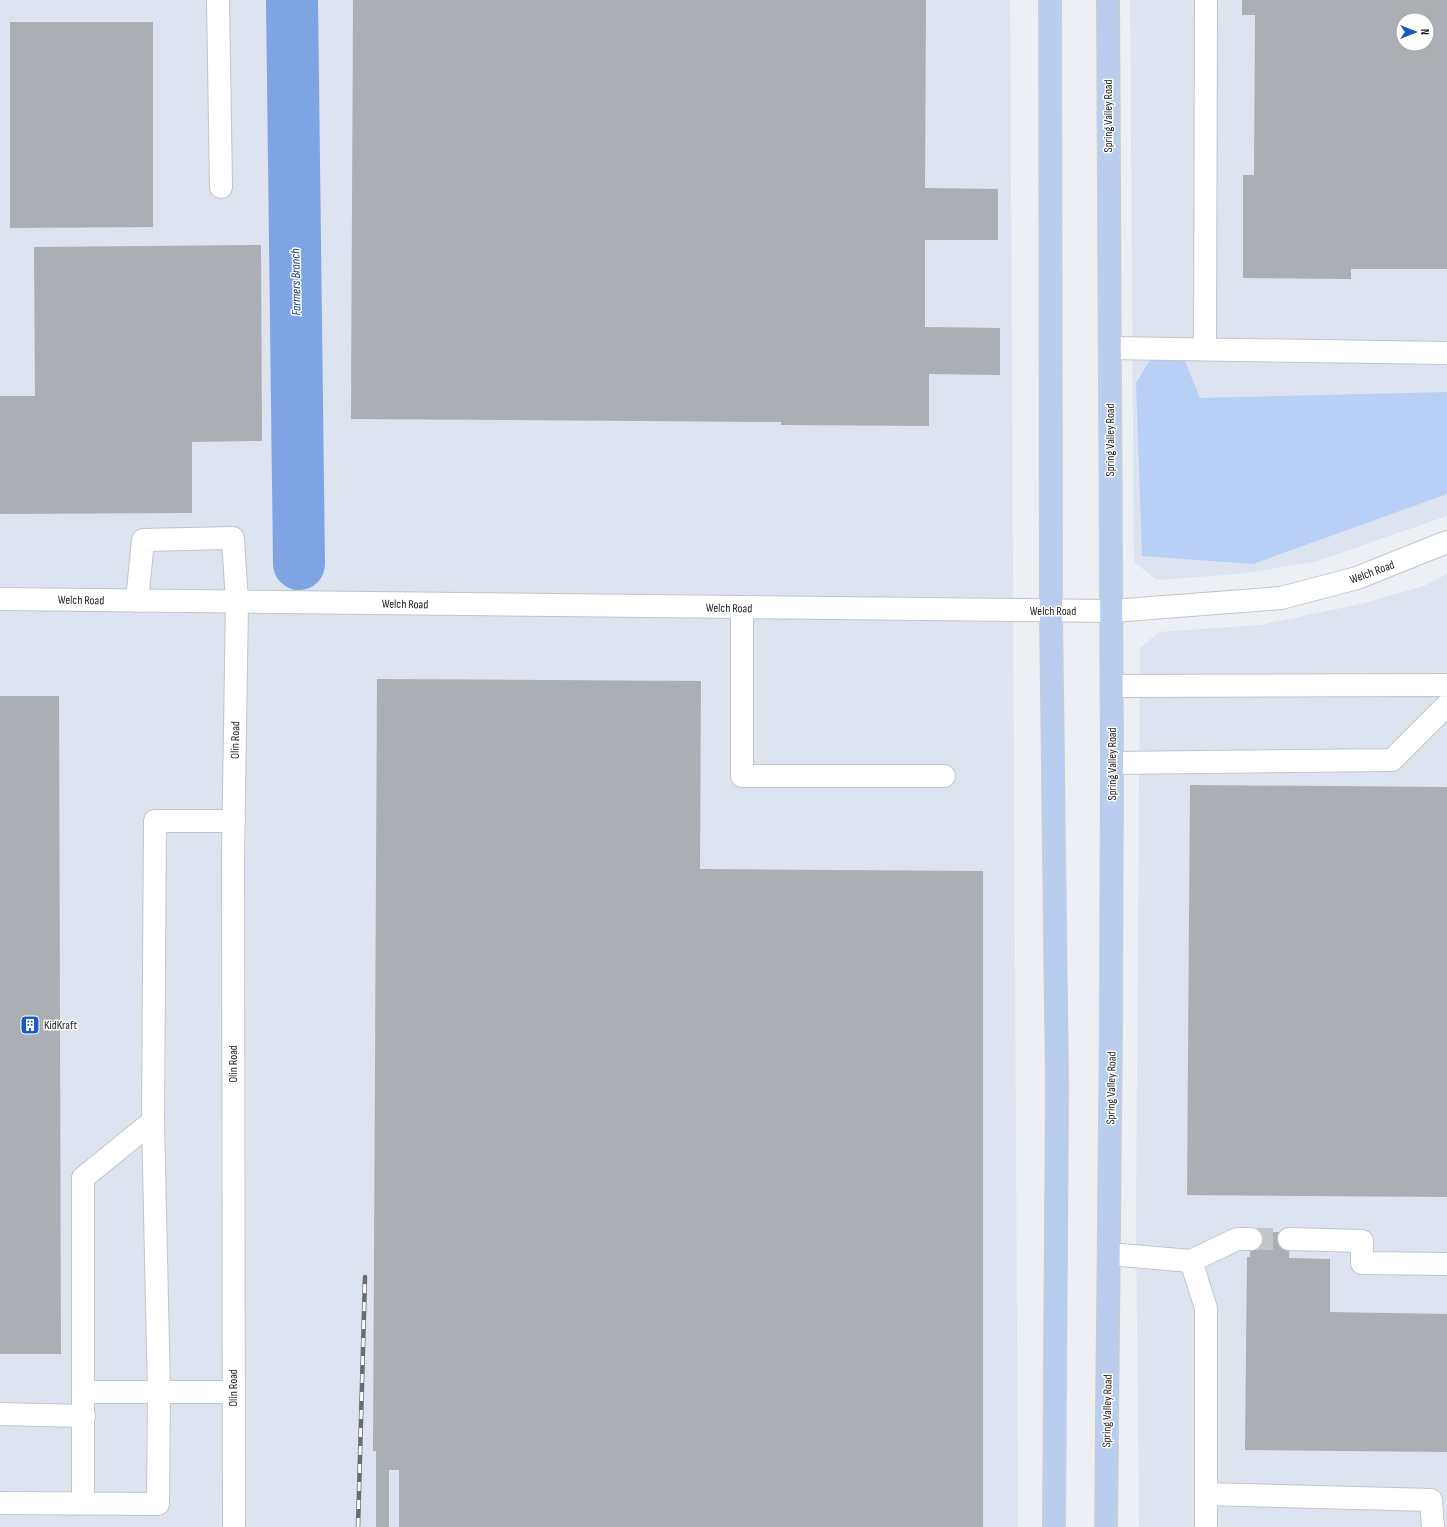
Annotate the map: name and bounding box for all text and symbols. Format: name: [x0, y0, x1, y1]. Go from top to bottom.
north arrow: [1395, 12, 1435, 52]
text: N: [1418, 29, 1431, 35]
street label: Spring Valley Road: [1101, 80, 1116, 153]
water label: Farmers Branch: [287, 248, 305, 316]
street label: Spring Valley Road: [1103, 404, 1118, 477]
street label: Welch Road: [1348, 557, 1397, 587]
street label: Welch Road: [58, 593, 104, 608]
street label: Welch Road: [382, 597, 428, 612]
street label: Welch Road: [706, 601, 752, 616]
street label: Welch Road: [1030, 604, 1076, 619]
street label: Olin Road: [228, 721, 243, 759]
street label: Spring Valley Road: [1105, 728, 1120, 801]
building icon: KidKraft: [19, 1014, 41, 1036]
place label: KidKraft: [44, 1018, 77, 1033]
street label: Olin Road: [226, 1045, 241, 1083]
street label: Spring Valley Road: [1103, 1051, 1120, 1125]
street label: Olin Road: [226, 1369, 241, 1407]
street label: Spring Valley Road: [1099, 1374, 1116, 1448]

